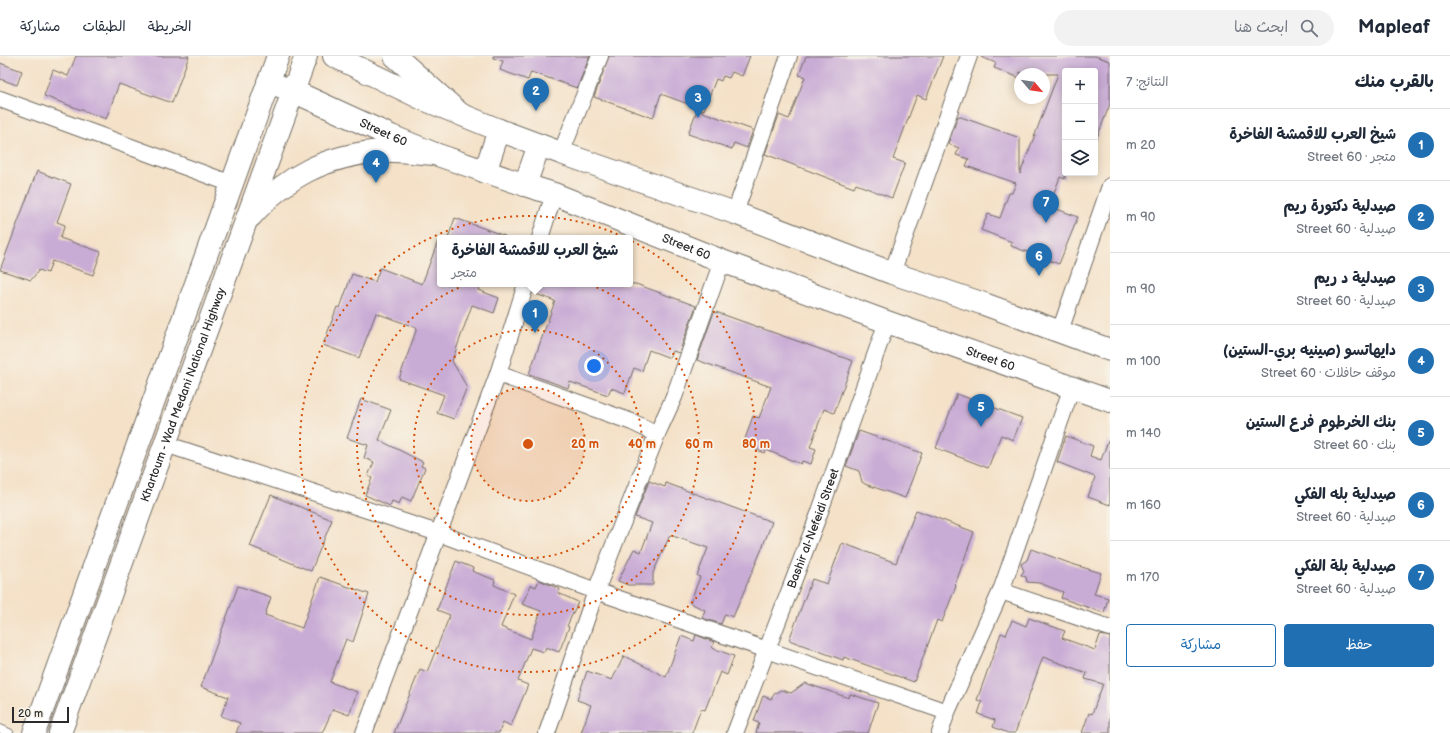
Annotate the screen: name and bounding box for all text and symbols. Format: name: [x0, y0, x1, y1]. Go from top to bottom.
search box: [1054, 10, 1334, 46]
text: Mapleaf: [1358, 16, 1430, 39]
icon: search: [1298, 17, 1320, 39]
text: مشاركة: [20, 18, 60, 35]
text: الطبقات: [82, 18, 126, 35]
text: الخريطة: [148, 18, 191, 35]
text: ابحث هنا: [1234, 18, 1288, 37]
north arrow: [1014, 68, 1050, 104]
map controls: [1062, 68, 1098, 176]
button: +: [1062, 68, 1098, 104]
text: بالقرب منك: [1355, 72, 1434, 92]
text: النتائج: 7: [1126, 74, 1169, 90]
pin: 2: [523, 78, 549, 111]
pin: 3: [685, 85, 711, 118]
button: −: [1062, 104, 1098, 140]
street label: Street 60: [357, 116, 409, 150]
text: شيخ العرب للاقمشة الفاخرة: [1229, 125, 1396, 144]
text: 20 m: [1126, 137, 1156, 153]
text: 1: [1418, 137, 1424, 153]
button: layers: [1062, 140, 1098, 176]
text: متجر · Street 60: [1307, 149, 1396, 165]
pin: 4: [363, 150, 389, 183]
pin: 7: [1033, 190, 1059, 223]
text: صيدلية دكتورة ريم: [1284, 197, 1396, 216]
text: 90 m: [1126, 209, 1155, 225]
text: 2: [1417, 209, 1425, 225]
text: صيدلية · Street 60: [1296, 221, 1396, 237]
street label: Street 60: [660, 231, 712, 264]
popup: [437, 235, 633, 287]
text: شيخ العرب للاقمشة الفاخرة: [452, 241, 618, 260]
pin: 6: [1026, 243, 1052, 276]
text: متجر: [452, 265, 477, 281]
text: صيدلية د ريم: [1314, 269, 1396, 288]
text: 90 m: [1126, 281, 1155, 297]
text: 3: [1417, 281, 1425, 297]
street label: Khartoum - Wad Medani National Highway: [138, 285, 229, 504]
text: صيدلية · Street 60: [1296, 293, 1396, 309]
pin: 1: [522, 300, 548, 333]
text: دايهاتسو (صينيه بري-الستين): [1223, 341, 1396, 360]
street label: Street 60: [964, 344, 1017, 375]
text: 100 m: [1126, 353, 1161, 369]
text: 4: [1417, 353, 1425, 369]
your location: [584, 356, 604, 376]
text: موقف حافلات · Street 60: [1261, 365, 1396, 381]
pin: 5: [968, 394, 994, 427]
text: بنك الخرطوم فرع الستين: [1246, 413, 1396, 432]
text: 140 m: [1126, 425, 1161, 441]
text: 5: [1417, 425, 1425, 441]
centre of rings: [521, 437, 535, 451]
text: 20 m: [571, 437, 599, 452]
text: 40 m: [628, 437, 656, 452]
text: 60 m: [685, 437, 713, 452]
text: 80 m: [742, 437, 770, 452]
text: بنك · Street 60: [1313, 437, 1396, 453]
street label: Bashir al-Nefeidi Street: [784, 466, 843, 591]
text: صيدلية بله الفكي: [1294, 485, 1396, 504]
text: 160 m: [1126, 497, 1161, 513]
text: 6: [1417, 497, 1425, 513]
text: صيدلية · Street 60: [1296, 509, 1396, 525]
text: صيدلية بلة الفكي: [1294, 557, 1396, 576]
text: 170 m: [1126, 569, 1159, 585]
text: 7: [1417, 569, 1425, 585]
text: صيدلية · Street 60: [1296, 581, 1396, 597]
button: مشاركة: [1126, 624, 1276, 667]
button: حفظ: [1284, 624, 1434, 667]
scale bar: [12, 705, 69, 724]
text: 20 m: [18, 707, 43, 720]

